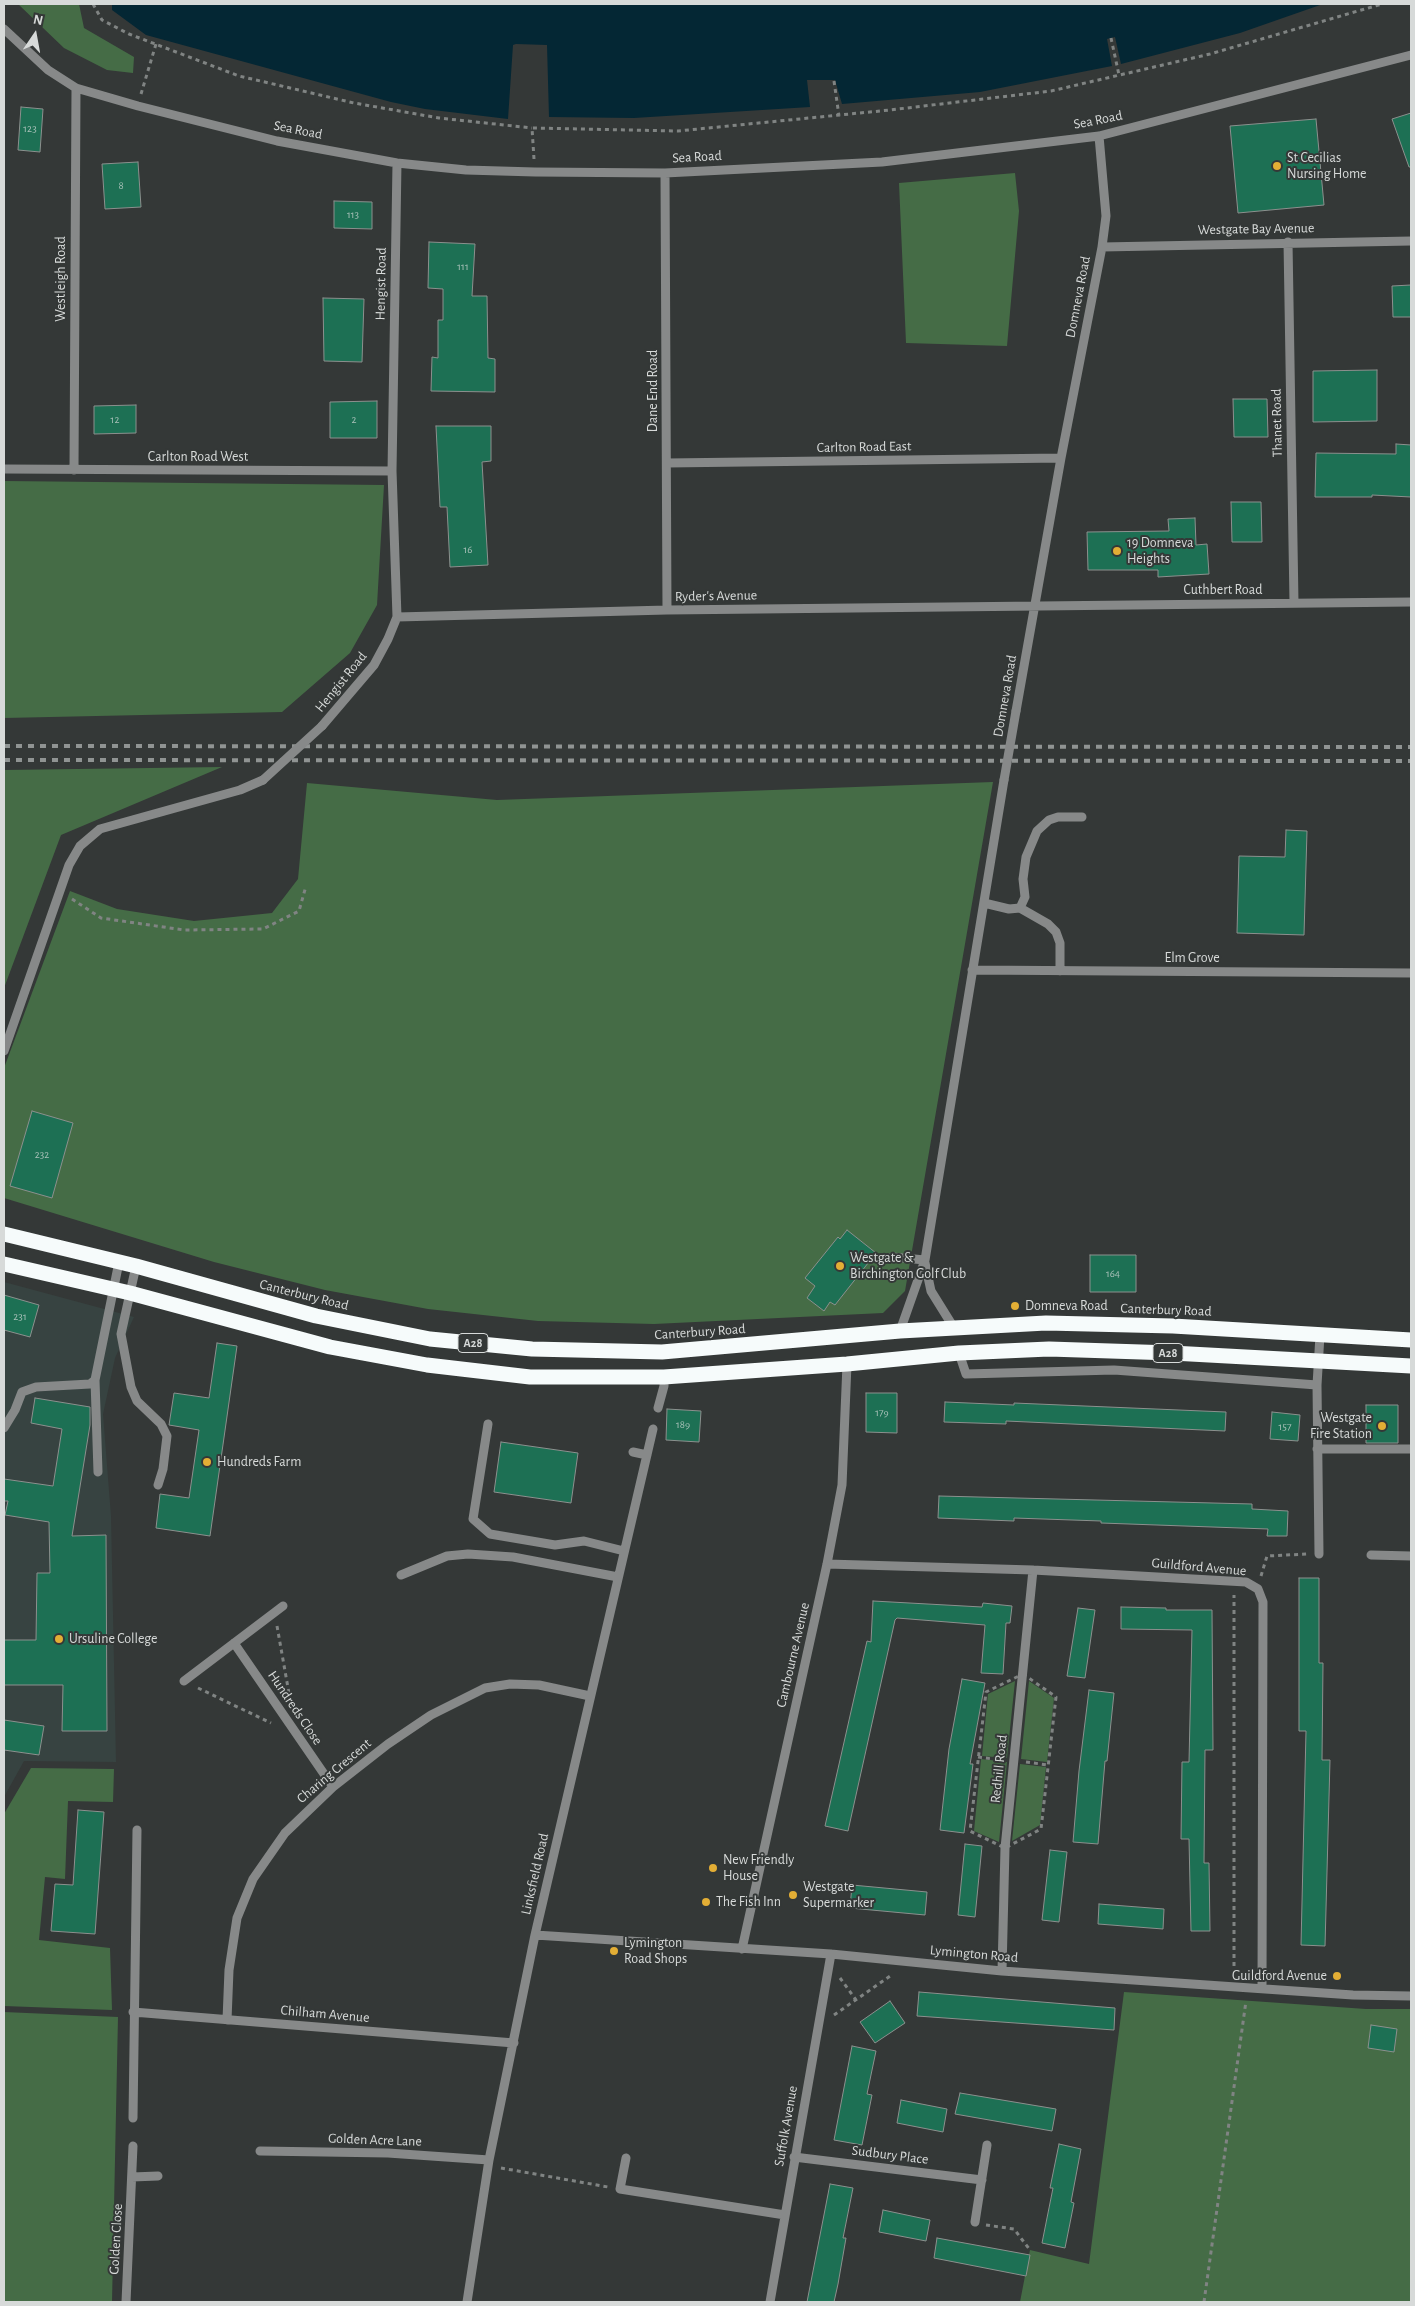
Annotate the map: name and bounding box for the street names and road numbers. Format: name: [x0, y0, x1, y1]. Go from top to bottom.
street label: Sea Road: [1072, 107, 1124, 133]
street label: Sea Road: [272, 117, 324, 143]
street label: Sea Road: [672, 147, 722, 167]
street label: Westgate Bay Avenue: [1197, 220, 1315, 238]
street label: Westleigh Road: [53, 236, 69, 322]
street label: Hengist Road: [372, 247, 390, 321]
street label: Domneva Road: [1062, 255, 1094, 339]
street label: Dane End Road: [645, 350, 661, 432]
street label: Thanet Road: [1268, 389, 1286, 457]
street label: Carlton Road East: [816, 438, 912, 456]
street label: Carlton Road West: [148, 449, 248, 465]
street label: Cuthbert Road: [1184, 582, 1262, 598]
street label: Ryder's Avenue: [675, 587, 757, 605]
street label: Hengist Road: [312, 648, 370, 716]
street label: Domneva Road: [990, 654, 1020, 738]
street label: Elm Grove: [1164, 950, 1220, 966]
street label: Canterbury Road: [258, 1276, 350, 1314]
street label: Canterbury Road: [1120, 1300, 1212, 1320]
street label: Canterbury Road: [654, 1320, 746, 1344]
road number: A28: [458, 1334, 488, 1352]
road number: A28: [1153, 1344, 1183, 1362]
street label: Guildford Avenue: [1151, 1554, 1247, 1580]
street label: Cambourne Avenue: [773, 1601, 813, 1709]
street label: Hundreds Close: [264, 1668, 326, 1748]
street label: Redhill Road: [987, 1734, 1011, 1804]
street label: Charing Crescent: [293, 1735, 375, 1807]
street label: Linksfield Road: [517, 1832, 553, 1916]
street label: Lymington Road: [929, 1942, 1019, 1966]
street label: Chilham Avenue: [280, 2002, 370, 2026]
street label: Suffolk Avenue: [771, 2084, 801, 2168]
street label: Golden Acre Lane: [328, 2130, 422, 2150]
street label: Sudbury Place: [851, 2142, 929, 2168]
street label: Golden Close: [106, 2203, 126, 2275]

